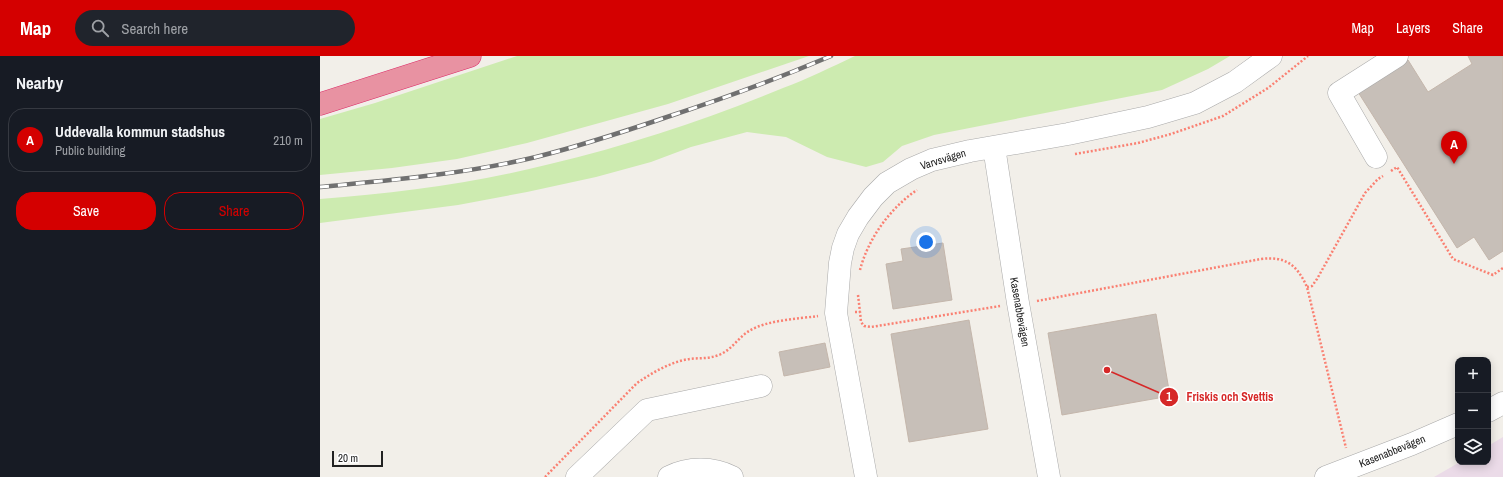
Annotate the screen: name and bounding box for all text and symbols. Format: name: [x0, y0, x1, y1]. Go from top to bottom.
search box: [75, 10, 355, 46]
text: Map: [20, 15, 51, 41]
icon: search: [89, 17, 111, 39]
text: Search here: [121, 18, 188, 39]
text: Map: [1352, 19, 1374, 37]
text: Layers: [1396, 19, 1430, 37]
text: Share: [1452, 19, 1483, 37]
text: Nearby: [16, 71, 63, 94]
text: Uddevalla kommun stadshus: [55, 121, 225, 142]
pin: A: [1441, 131, 1467, 164]
text: A: [26, 132, 34, 149]
text: 210 m: [273, 132, 303, 149]
text: Public building: [55, 142, 126, 159]
street label: Varvsvägen: [918, 145, 968, 173]
button: Save: [16, 192, 156, 230]
button: Share: [164, 192, 304, 230]
your location: [916, 232, 936, 252]
street label: Kasenabbevägen: [1007, 276, 1033, 348]
map controls: [1455, 357, 1491, 465]
button: +: [1455, 357, 1491, 393]
callout: Friskis och Svettis: [1159, 385, 1282, 409]
text: 1: [1166, 389, 1172, 405]
text: Friskis och Svettis: [1187, 389, 1274, 405]
button: −: [1455, 393, 1491, 429]
button: layers: [1455, 429, 1491, 465]
street label: Kasenabbevägen: [1357, 431, 1427, 471]
scale bar: [332, 449, 383, 468]
text: 20 m: [338, 451, 358, 465]

